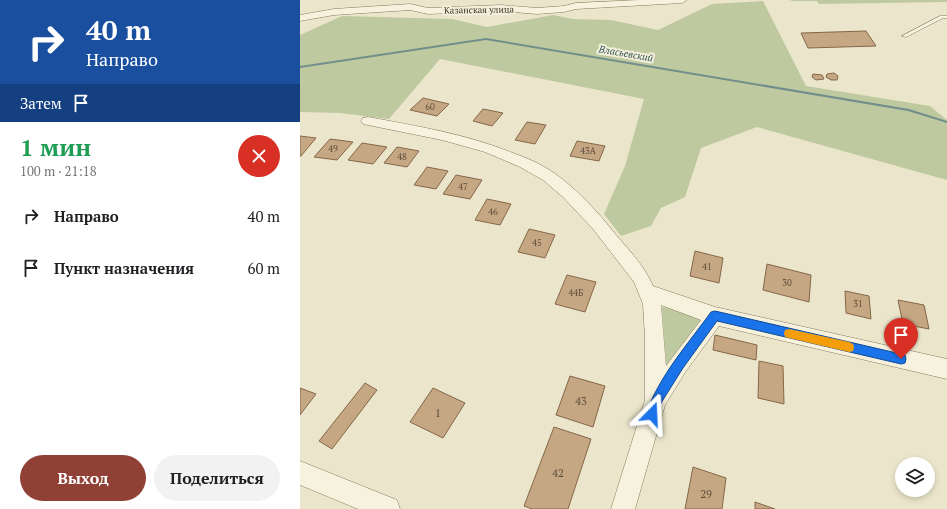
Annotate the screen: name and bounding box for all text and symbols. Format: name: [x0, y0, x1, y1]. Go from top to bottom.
street label: Казанская улица: [444, 3, 515, 17]
text: 40 m: [86, 11, 151, 48]
icon: right: [20, 16, 72, 68]
water label: Власьевский: [597, 42, 655, 65]
text: Направо: [86, 47, 158, 71]
icon: arrive: [70, 92, 92, 114]
text: Затем: [20, 93, 62, 113]
house number: 60: [425, 101, 435, 113]
text: 1 мин: [20, 131, 91, 163]
button: close: [238, 135, 280, 177]
house number: 49: [328, 143, 338, 155]
house number: 43А: [580, 145, 597, 157]
house number: 48: [397, 151, 407, 163]
text: 100 m · 21:18: [20, 162, 97, 180]
house number: 47: [458, 181, 468, 193]
icon: right: [20, 205, 42, 227]
text: Направо: [54, 206, 119, 226]
text: 40 m: [247, 206, 280, 226]
house number: 46: [488, 206, 498, 218]
house number: 45: [532, 237, 542, 249]
icon: arrive: [20, 257, 42, 279]
text: Пункт назначения: [54, 258, 194, 278]
text: 60 m: [247, 258, 280, 278]
house number: 41: [702, 261, 712, 273]
house number: 30: [782, 277, 792, 289]
house number: 44Б: [569, 287, 584, 299]
house number: 31: [853, 298, 863, 310]
pin: [884, 318, 918, 359]
icon: arrive: [890, 324, 912, 346]
position arrow: [631, 393, 673, 435]
house number: 43: [575, 394, 587, 408]
house number: 1: [435, 406, 441, 420]
button: Выход: [20, 455, 146, 501]
button: Поделиться: [154, 455, 280, 501]
map controls: [895, 457, 935, 497]
button: layers: [895, 457, 935, 497]
house number: 42: [552, 466, 564, 480]
house number: 29: [700, 487, 712, 501]

